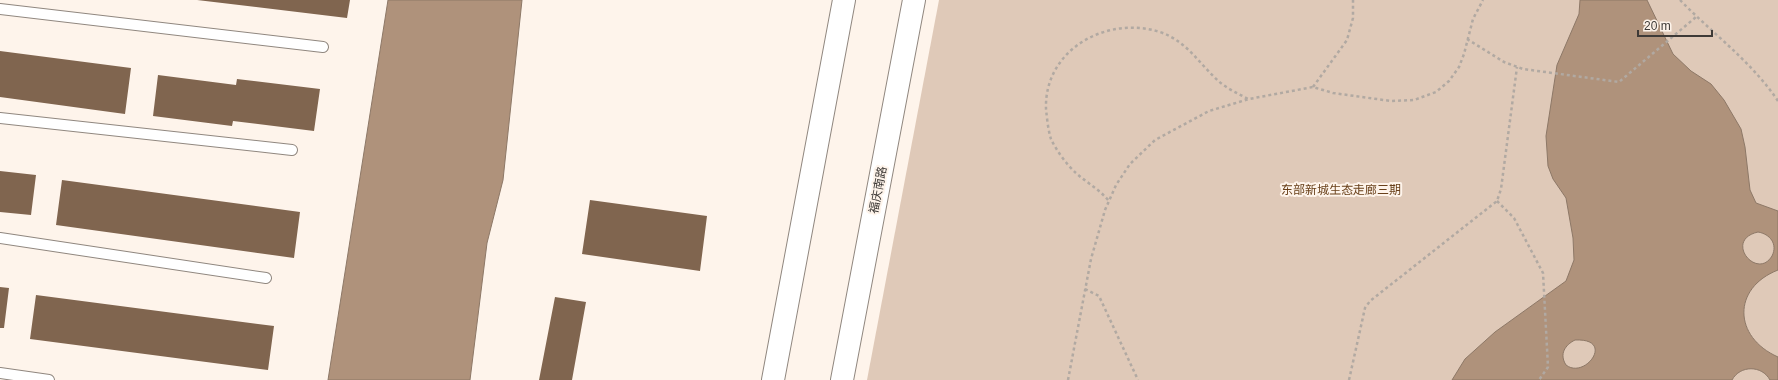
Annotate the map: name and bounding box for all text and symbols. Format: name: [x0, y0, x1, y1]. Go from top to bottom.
scale bar: [1638, 12, 1712, 38]
text: 20 m: [1644, 19, 1671, 33]
street label: 福庆南路: [867, 165, 889, 215]
park label: 东部新城生态走廊三期: [1281, 183, 1401, 197]

